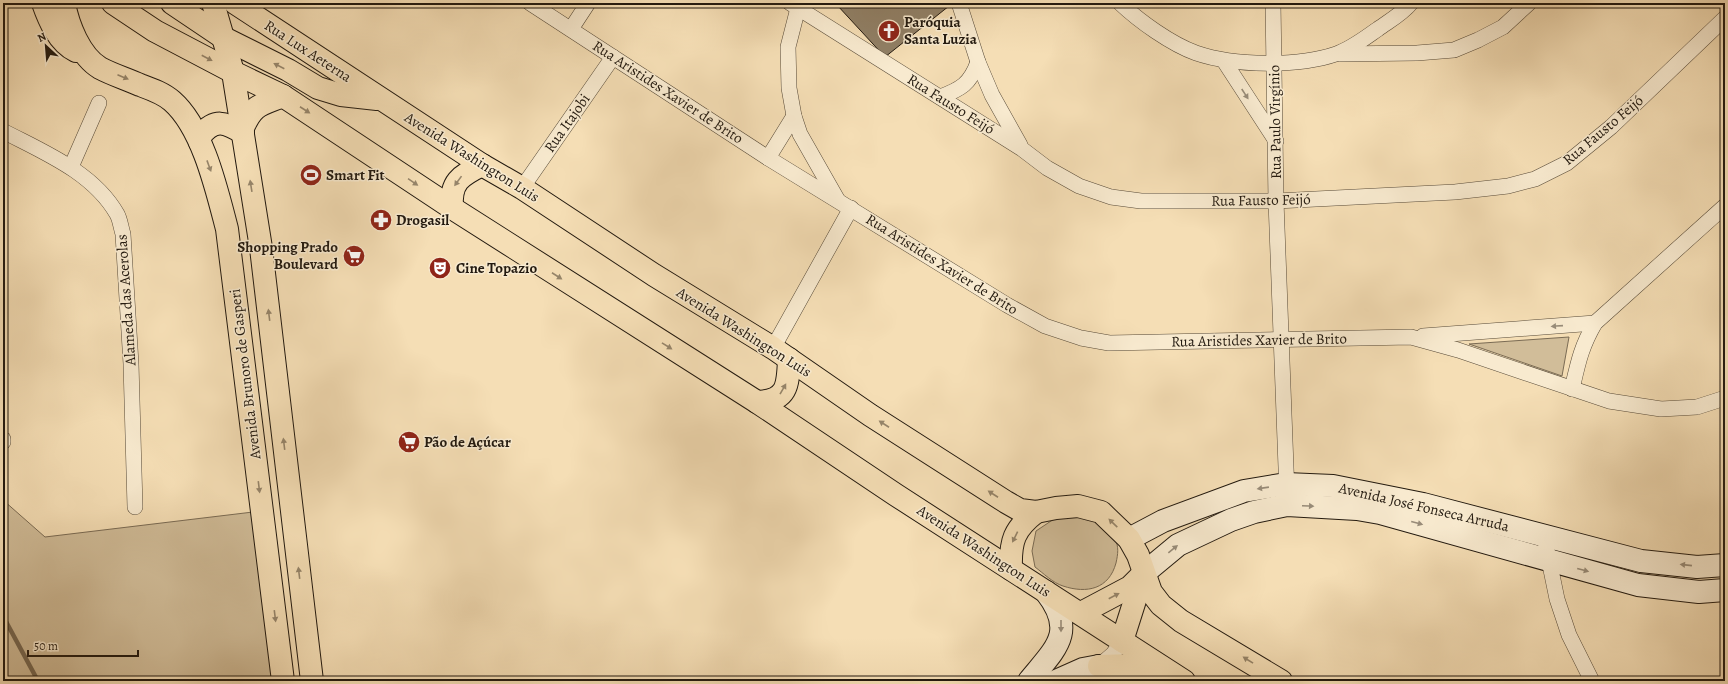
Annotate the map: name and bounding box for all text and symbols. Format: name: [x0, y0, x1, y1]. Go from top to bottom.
place label: Paróquia Santa Luzia: [904, 12, 978, 49]
street label: Rua Lux Aeterna: [260, 15, 356, 87]
church icon: Paróquia Santa Luzia: [876, 18, 902, 44]
north arrow: [26, 26, 66, 66]
text: N: [35, 29, 49, 46]
street label: Rua Aristides Xavier de Brito: [589, 36, 747, 148]
one-way arrow: [201, 55, 212, 62]
one-way arrow: [273, 62, 284, 69]
street label: Rua Paulo Virgínio: [1264, 65, 1286, 179]
street label: Rua Fausto Feijó: [903, 69, 999, 139]
one-way arrow: [117, 74, 128, 80]
one-way arrow: [1242, 88, 1249, 100]
street label: Rua Itajobi: [540, 90, 594, 156]
street label: Rua Fausto Feijó: [1558, 90, 1648, 170]
one-way arrow: [299, 106, 310, 114]
street label: Avenida Washington Luis: [400, 107, 543, 207]
one-way arrow: [206, 160, 212, 172]
sports icon: Smart Fit: [298, 162, 324, 188]
place label: Smart Fit: [326, 165, 385, 185]
one-way arrow: [454, 176, 462, 187]
one-way arrow: [408, 178, 418, 186]
one-way arrow: [248, 180, 254, 192]
street label: Rua Fausto Feijó: [1211, 189, 1311, 211]
pharmacy icon: Drogasil: [368, 207, 394, 233]
street label: Rua Aristides Xavier de Brito: [862, 209, 1022, 319]
place label: Drogasil: [396, 210, 449, 230]
street label: Alameda das Acerolas: [111, 234, 141, 367]
place label: Shopping Prado Boulevard: [237, 237, 339, 274]
supermarket icon: Shopping Prado Boulevard: [341, 243, 367, 269]
theatre icon: Cine Topazio: [427, 255, 453, 281]
place label: Cine Topazio: [456, 258, 537, 278]
one-way arrow: [552, 272, 562, 280]
street label: Avenida Washington Luis: [672, 282, 815, 382]
street label: Avenida Brunoro de Gasperi: [225, 288, 266, 461]
one-way arrow: [266, 308, 272, 321]
one-way arrow: [1551, 323, 1563, 330]
street label: Rua Aristides Xavier de Brito: [1171, 328, 1347, 352]
one-way arrow: [661, 342, 672, 349]
one-way arrow: [780, 383, 787, 395]
one-way arrow: [879, 420, 889, 428]
supermarket icon: Pão de Açúcar: [396, 429, 422, 455]
place label: Pão de Açúcar: [424, 432, 511, 452]
one-way arrow: [281, 438, 287, 450]
street label: Avenida José Fonseca Arruda: [1336, 477, 1511, 536]
one-way arrow: [256, 481, 262, 493]
one-way arrow: [1257, 485, 1269, 491]
one-way arrow: [988, 490, 998, 498]
street label: Avenida Washington Luis: [913, 500, 1055, 602]
one-way arrow: [1302, 503, 1315, 509]
one-way arrow: [1108, 518, 1118, 528]
one-way arrow: [1412, 520, 1424, 526]
one-way arrow: [1012, 531, 1018, 542]
one-way arrow: [1168, 544, 1179, 553]
one-way arrow: [1680, 562, 1692, 569]
one-way arrow: [296, 567, 303, 579]
one-way arrow: [1577, 567, 1589, 573]
one-way arrow: [1108, 593, 1120, 599]
one-way arrow: [272, 610, 278, 622]
one-way arrow: [1058, 620, 1064, 633]
scale bar: [28, 632, 138, 658]
text: 50 m: [34, 638, 58, 654]
one-way arrow: [1242, 657, 1254, 664]

